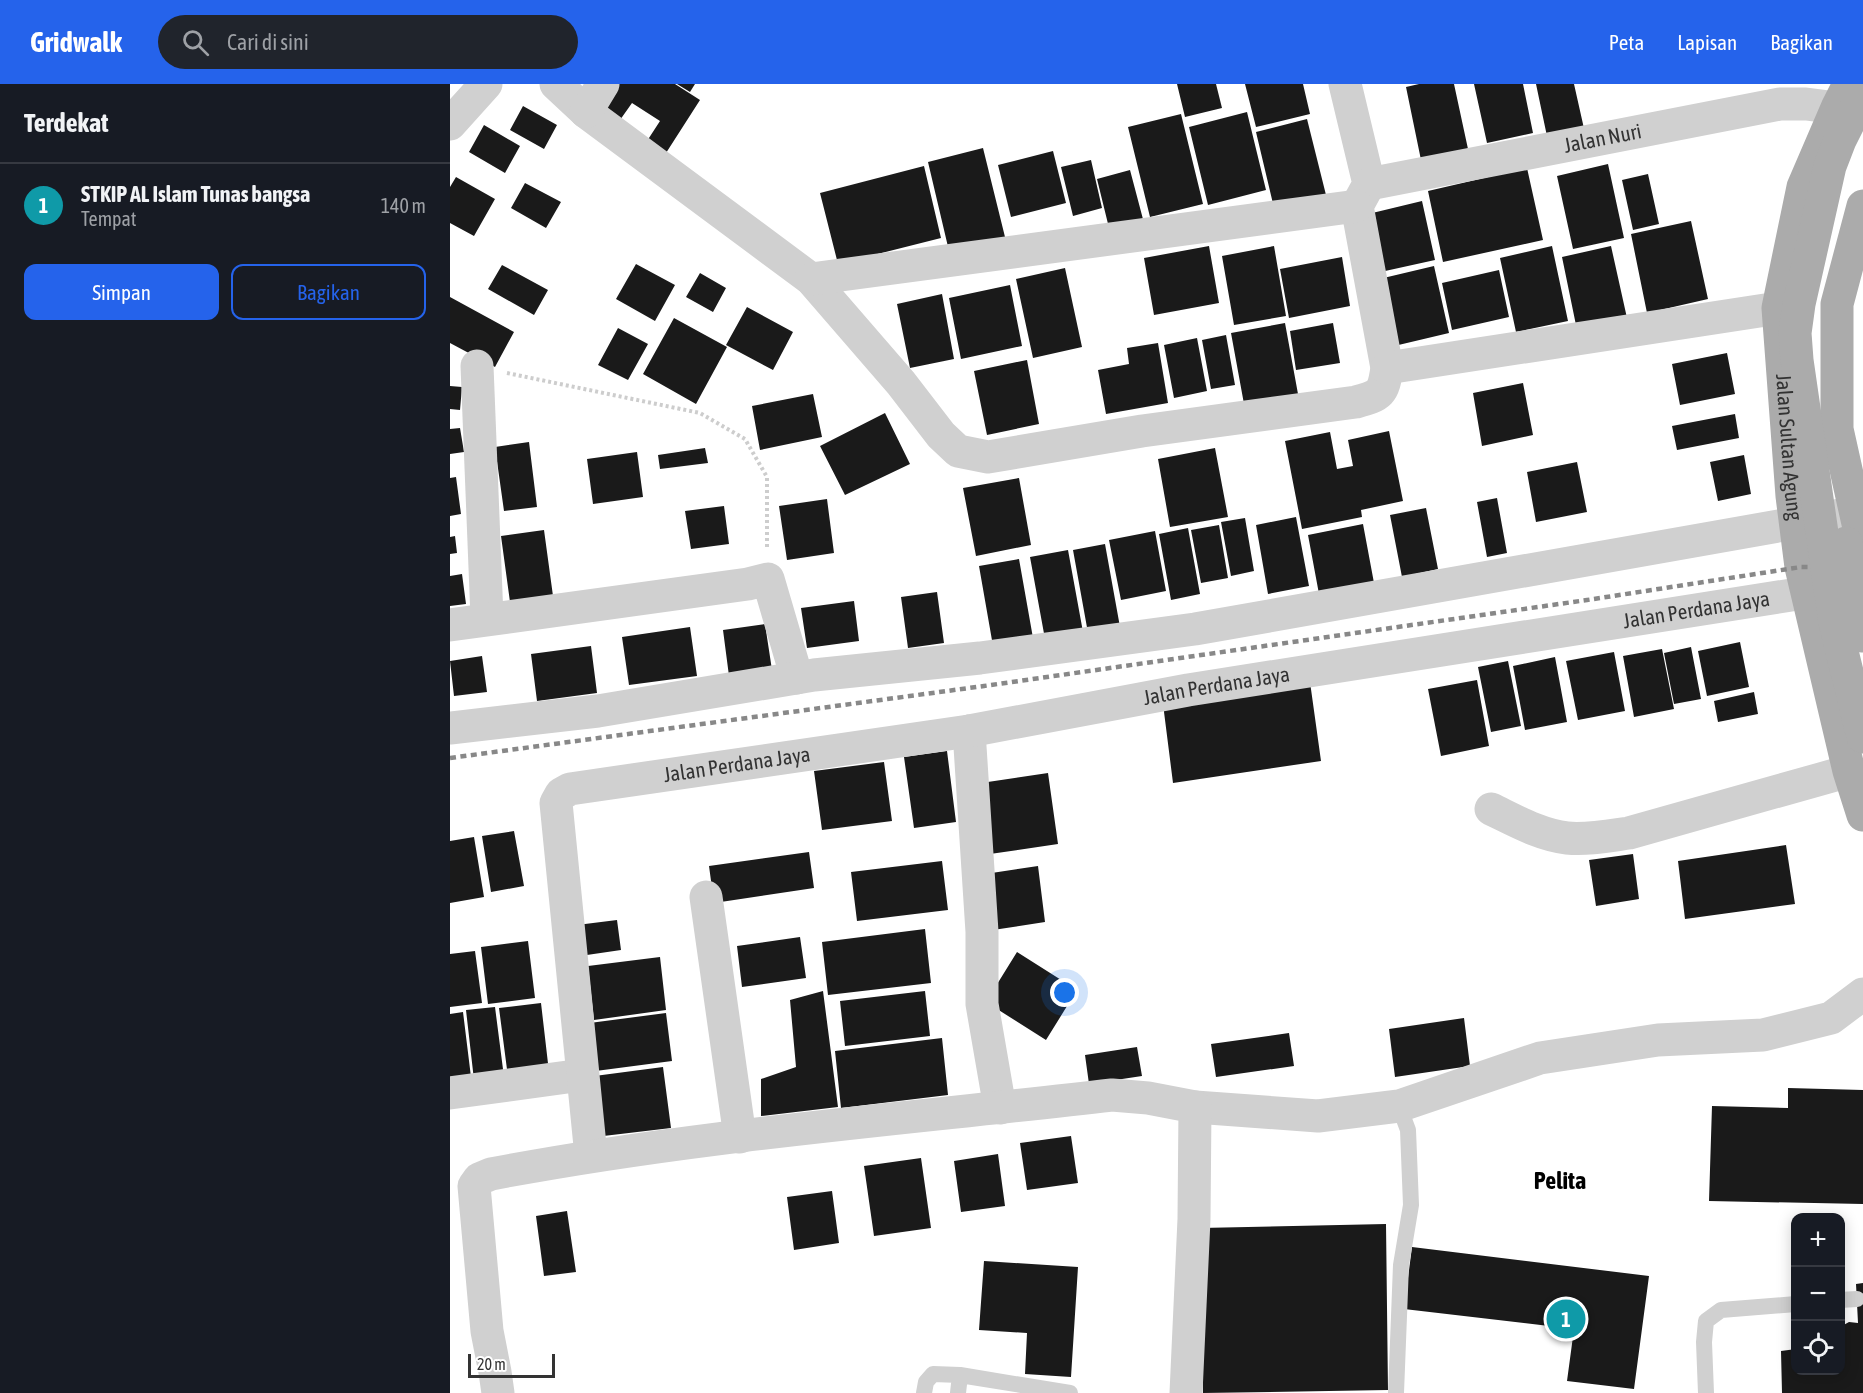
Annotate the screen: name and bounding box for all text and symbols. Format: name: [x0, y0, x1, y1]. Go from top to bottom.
search box: [158, 15, 578, 69]
text: Gridwalk: [30, 26, 122, 58]
icon: search: [179, 26, 212, 59]
text: Cari di sini: [227, 29, 309, 55]
text: Peta: [1609, 30, 1644, 54]
text: Lapisan: [1677, 30, 1737, 54]
text: Bagikan: [1770, 30, 1833, 54]
text: Terdekat: [24, 108, 108, 138]
street label: Jalan Nuri: [1562, 118, 1643, 157]
text: STKIP AL Islam Tunas bangsa: [81, 181, 310, 207]
text: 1: [39, 194, 48, 217]
text: 140 m: [381, 194, 426, 217]
text: Tempat: [81, 207, 137, 230]
button: Simpan: [24, 264, 219, 320]
button: Bagikan: [231, 264, 426, 320]
street label: Jalan Sultan Agung: [1772, 373, 1808, 522]
street label: Jalan Perdana Jaya: [1621, 586, 1771, 632]
street label: Jalan Perdana Jaya: [1141, 661, 1291, 709]
street label: Jalan Perdana Jaya: [662, 741, 812, 786]
your location: [1050, 978, 1079, 1007]
district label: Pelita: [1534, 1167, 1586, 1194]
map controls: [1791, 1213, 1845, 1375]
button: +: [1791, 1213, 1845, 1267]
button: −: [1791, 1267, 1845, 1321]
pin: 1: [1546, 1296, 1586, 1342]
button: locate: [1791, 1321, 1845, 1375]
scale bar: [468, 1351, 555, 1378]
text: 20 m: [477, 1355, 506, 1373]

